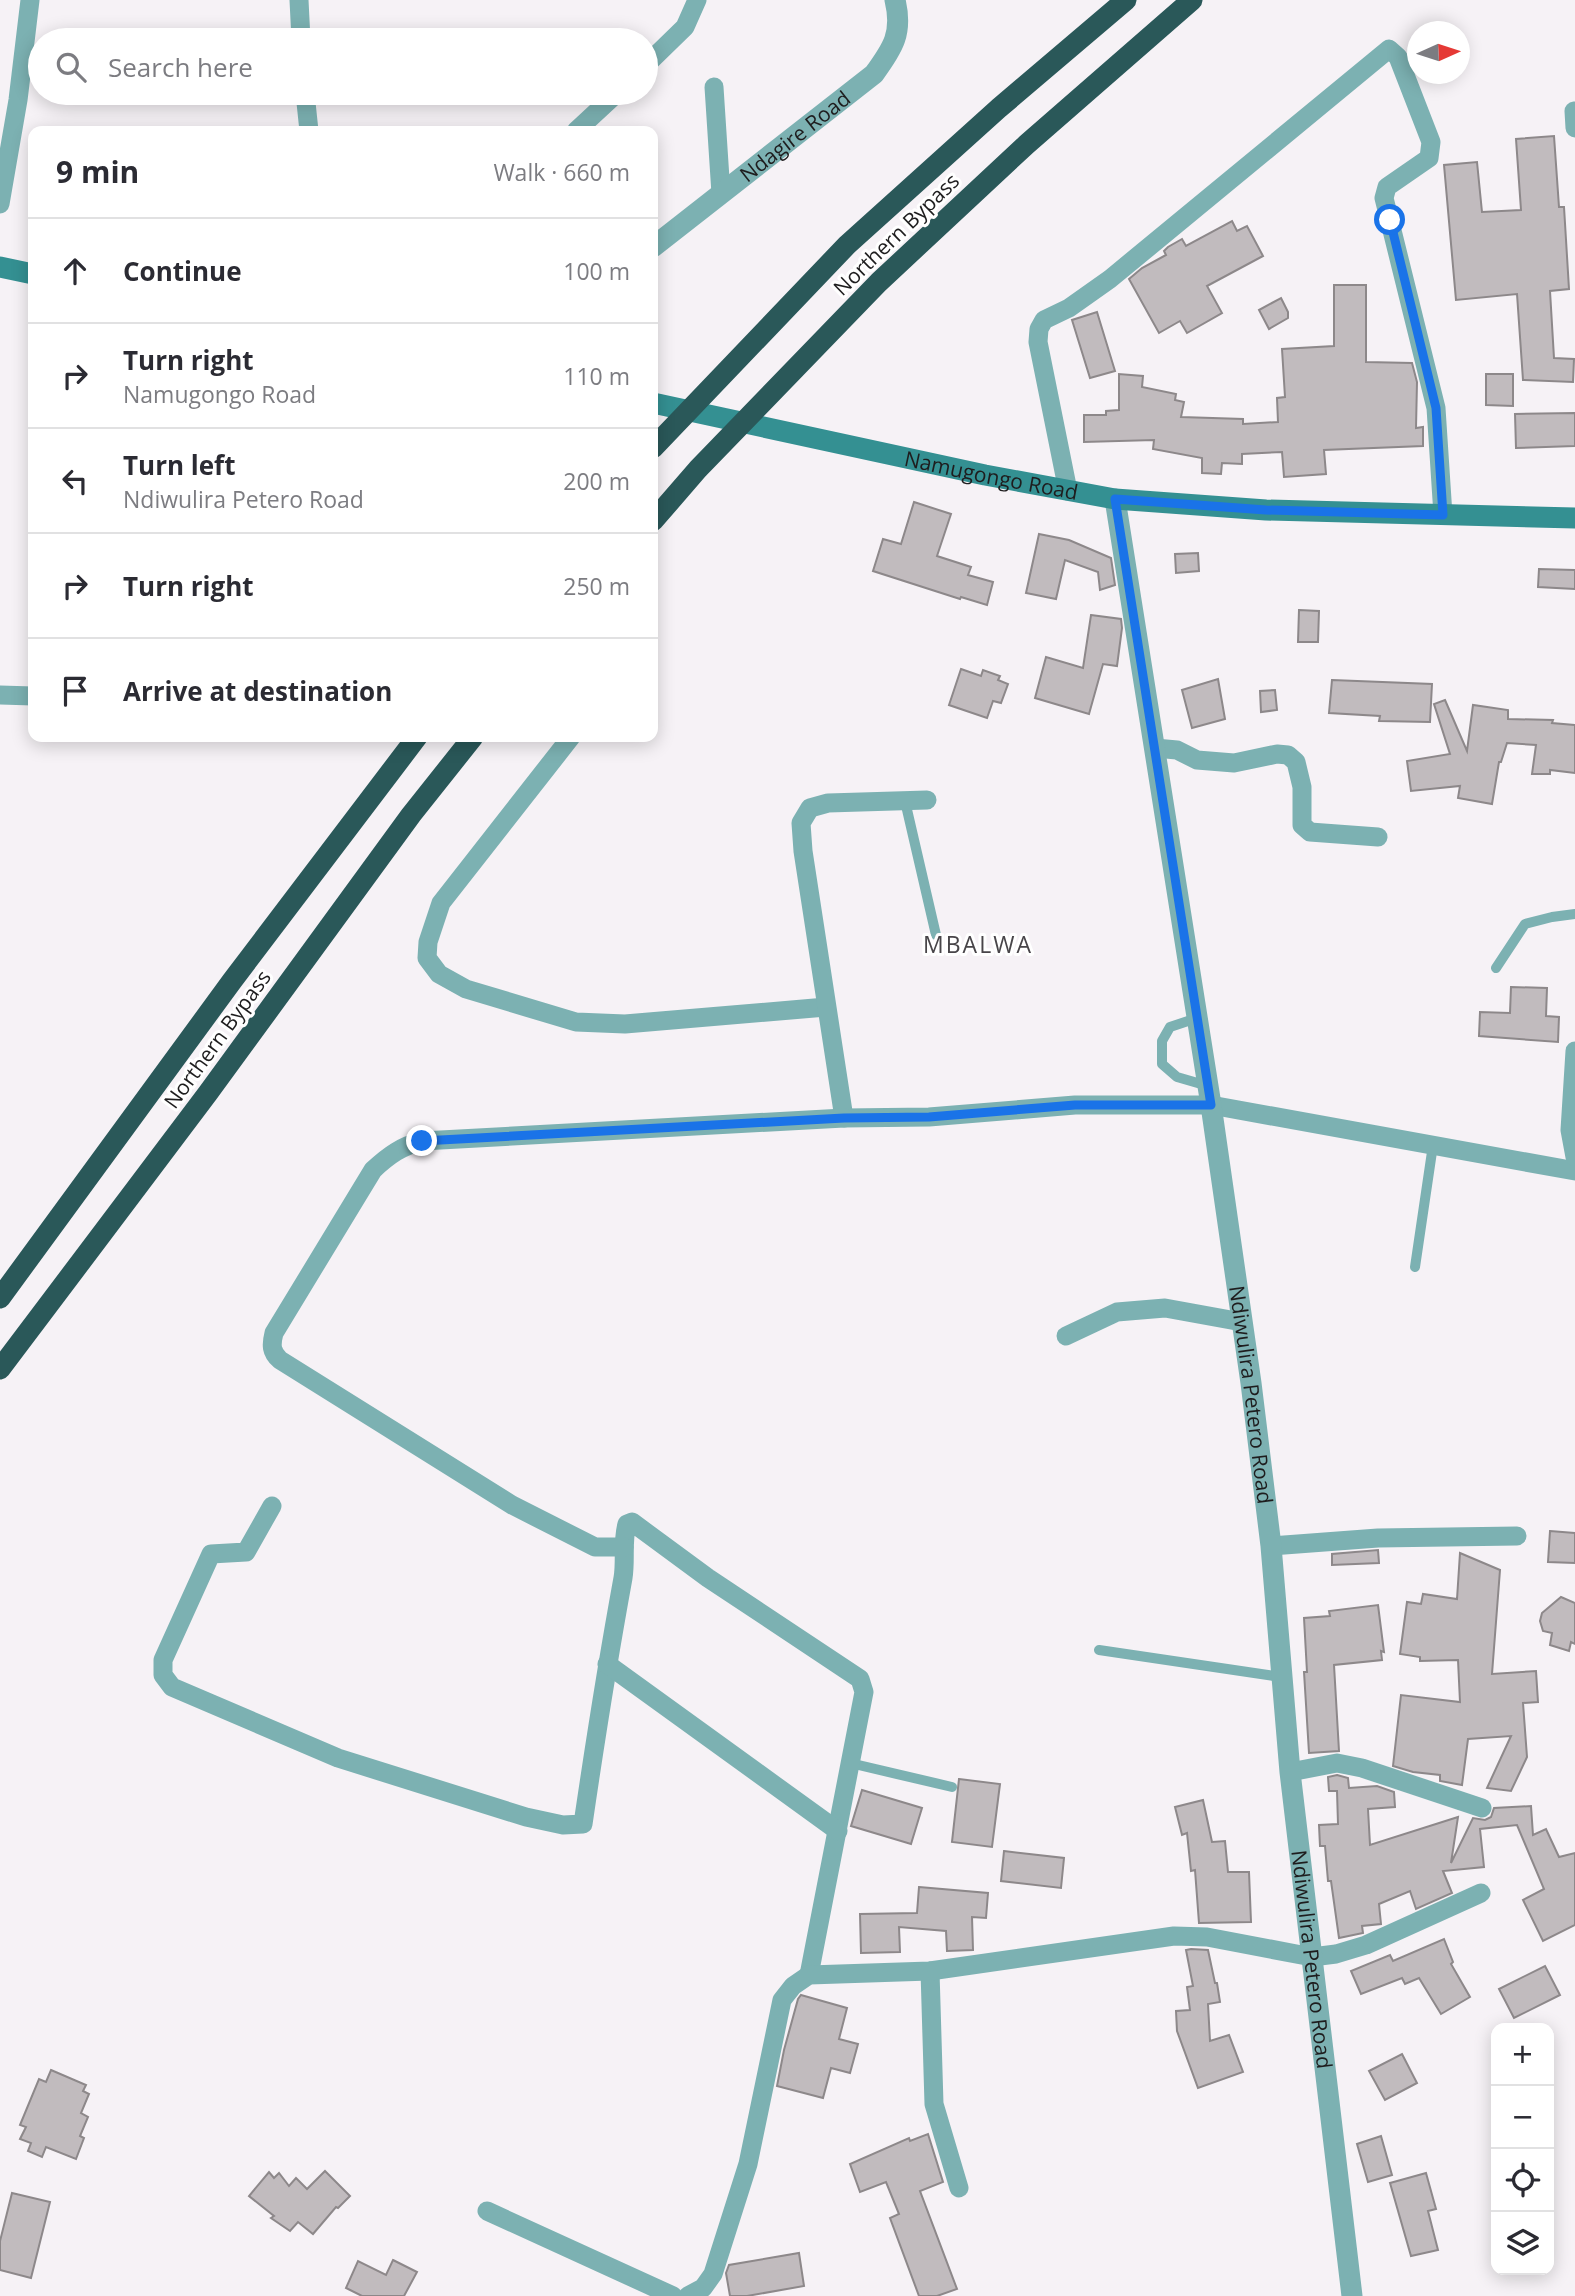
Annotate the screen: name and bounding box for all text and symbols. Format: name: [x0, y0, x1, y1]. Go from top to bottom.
north arrow: [1407, 21, 1470, 84]
search box: [28, 28, 658, 105]
icon: search: [52, 48, 90, 86]
text: Search here: [108, 49, 253, 85]
street label: Ndagire Road: [734, 84, 856, 188]
text: 9 min: [56, 151, 139, 192]
text: Walk · 660 m: [493, 156, 630, 188]
street label: Northern Bypass: [827, 167, 965, 301]
route start: [1374, 204, 1405, 235]
icon: ahead: [56, 252, 94, 290]
text: Continue: [123, 253, 242, 289]
text: 100 m: [563, 255, 630, 287]
text: Turn right: [123, 342, 254, 378]
icon: right: [56, 357, 94, 395]
text: 110 m: [563, 360, 630, 392]
text: Namugongo Road: [123, 378, 316, 410]
street label: Namugongo Road: [902, 444, 1080, 506]
text: Turn left: [123, 447, 235, 483]
icon: left: [56, 462, 94, 500]
text: 200 m: [563, 465, 630, 497]
text: Ndiwulira Petero Road: [123, 483, 364, 515]
icon: right: [56, 567, 94, 605]
text: Turn right: [123, 568, 254, 604]
text: 250 m: [563, 570, 630, 602]
icon: arrive: [56, 672, 94, 710]
text: Arrive at destination: [123, 673, 392, 709]
district label: MBALWA: [923, 928, 1033, 960]
street label: Northern Bypass: [157, 964, 277, 1114]
route end: [406, 1125, 437, 1156]
street label: Ndiwulira Petero Road: [1223, 1284, 1280, 1505]
street label: Ndiwulira Petero Road: [1285, 1848, 1339, 2070]
map controls: [1491, 2023, 1554, 2275]
button: +: [1491, 2023, 1554, 2086]
button: −: [1491, 2086, 1554, 2149]
button: locate: [1491, 2149, 1554, 2212]
button: layers: [1491, 2212, 1554, 2275]

